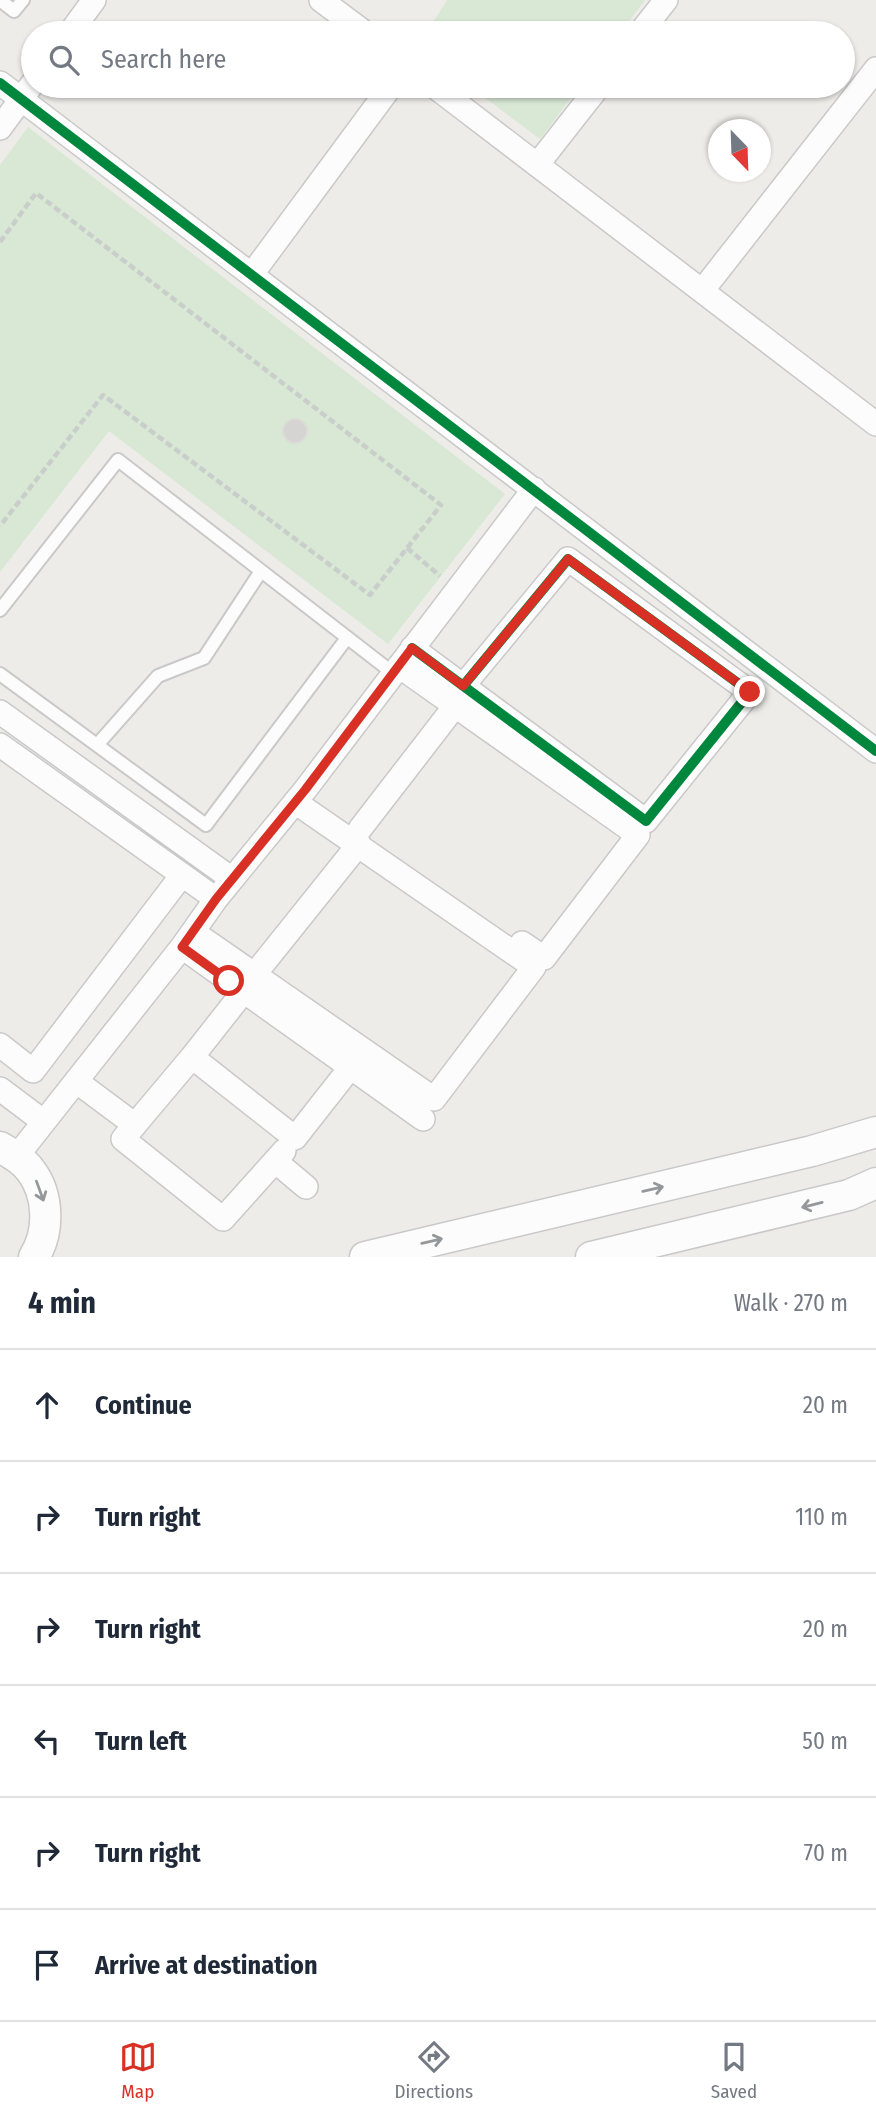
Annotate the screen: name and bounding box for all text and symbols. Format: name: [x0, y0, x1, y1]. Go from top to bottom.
search box: [21, 21, 855, 98]
icon: search: [45, 41, 83, 79]
text: Search here: [101, 44, 226, 75]
north arrow: [708, 119, 771, 182]
route end: [734, 676, 765, 707]
route start: [213, 965, 244, 996]
one-way arrow: [35, 1180, 47, 1202]
one-way arrow: [641, 1182, 664, 1195]
one-way arrow: [801, 1198, 824, 1212]
one-way arrow: [420, 1234, 442, 1247]
text: 4 min: [28, 1285, 96, 1321]
text: Walk · 270 m: [734, 1289, 848, 1317]
icon: ahead: [28, 1386, 66, 1424]
text: Continue: [95, 1390, 192, 1421]
text: 20 m: [803, 1391, 848, 1419]
icon: right: [28, 1498, 66, 1536]
text: Turn right: [95, 1502, 201, 1533]
text: 110 m: [795, 1503, 848, 1531]
icon: right: [28, 1610, 66, 1648]
text: Turn right: [95, 1614, 201, 1645]
text: 20 m: [803, 1615, 848, 1643]
icon: left: [28, 1722, 66, 1760]
text: Turn left: [95, 1726, 187, 1757]
text: 50 m: [802, 1727, 848, 1755]
icon: right: [28, 1834, 66, 1872]
text: Turn right: [95, 1838, 201, 1869]
text: 70 m: [804, 1839, 848, 1867]
icon: arrive: [28, 1946, 66, 1984]
text: Arrive at destination: [95, 1950, 318, 1981]
tab: Map: [119, 2038, 157, 2103]
tab: Directions: [395, 2038, 473, 2103]
tab: Saved: [711, 2038, 757, 2103]

